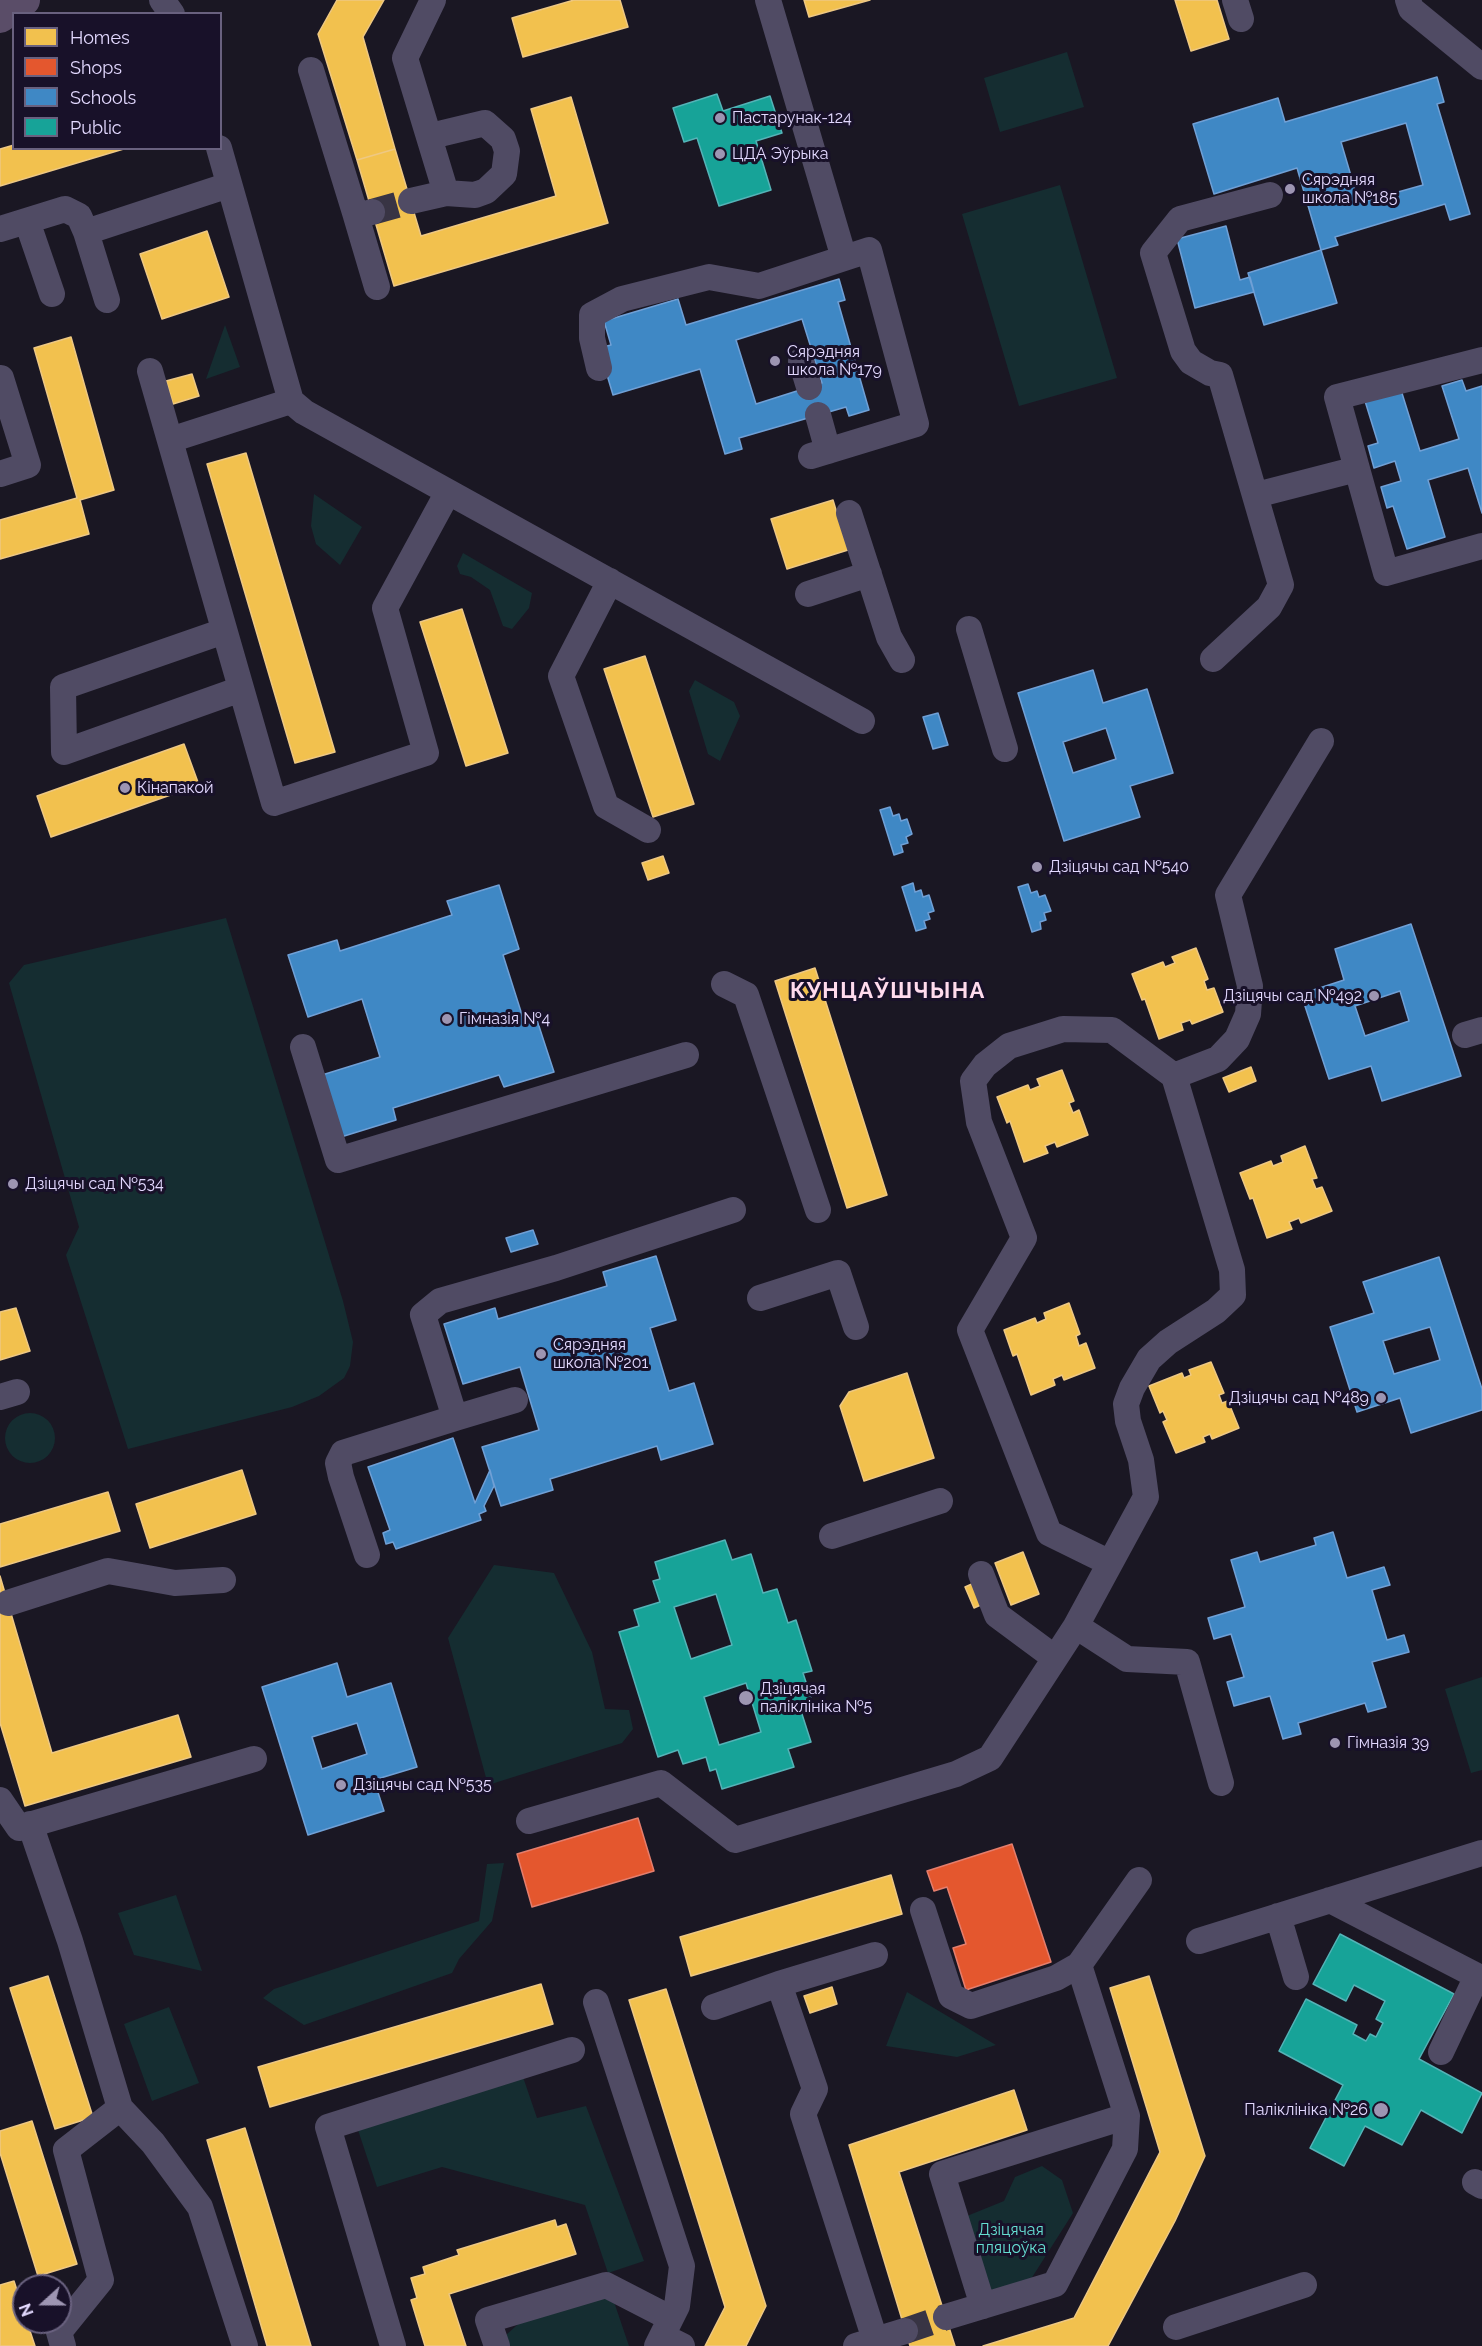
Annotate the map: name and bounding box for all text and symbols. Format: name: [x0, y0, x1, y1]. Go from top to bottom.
legend: [12, 12, 222, 150]
text: Homes: [70, 27, 130, 48]
text: Shops: [70, 57, 122, 78]
text: Schools: [70, 87, 136, 108]
place label: Пастарунак-124: [732, 108, 852, 128]
marker: Пастарунак-124: [713, 111, 727, 125]
text: Public: [70, 117, 122, 138]
place label: ЦДА Эўрыка: [732, 144, 828, 164]
marker: ЦДА Эўрыка: [713, 147, 727, 161]
place label: Сярэдняя школа №185: [1302, 170, 1397, 208]
marker: Сярэдняя школа №185: [1283, 182, 1297, 196]
place label: Сярэдняя школа №179: [787, 342, 882, 380]
marker: Сярэдняя школа №179: [768, 354, 782, 368]
place label: Кінапакой: [137, 778, 213, 798]
marker: Кінапакой: [118, 781, 132, 795]
place label: Дзіцячы сад №540: [1049, 857, 1189, 877]
marker: Дзіцячы сад №540: [1030, 860, 1044, 874]
district label: КУНЦАЎШЧЫНА: [790, 978, 986, 1004]
place label: Дзіцячы сад №492: [1223, 986, 1362, 1006]
marker: Дзіцячы сад №492: [1367, 989, 1381, 1003]
place label: Гімназія №4: [459, 1009, 550, 1029]
marker: Гімназія №4: [440, 1012, 454, 1026]
place label: Дзіцячы сад №534: [25, 1174, 164, 1194]
marker: Дзіцячы сад №534: [6, 1177, 20, 1191]
place label: Сярэдняя школа №201: [553, 1335, 648, 1373]
marker: Сярэдняя школа №201: [534, 1347, 548, 1361]
place label: Дзіцячы сад №489: [1229, 1388, 1369, 1408]
marker: Дзіцячы сад №489: [1374, 1391, 1388, 1405]
place label: Дзіцячая паліклініка №5: [760, 1679, 872, 1717]
marker: Дзіцячая паліклініка №5: [737, 1689, 755, 1707]
place label: Гімназія 39: [1347, 1733, 1429, 1753]
marker: Гімназія 39: [1328, 1736, 1342, 1750]
place label: Дзіцячы сад №535: [353, 1775, 492, 1795]
marker: Дзіцячы сад №535: [334, 1778, 348, 1792]
place label: Паліклініка №26: [1244, 2100, 1368, 2120]
marker: Паліклініка №26: [1372, 2101, 1390, 2119]
park label: Дзіцячая пляцоўка: [976, 2220, 1046, 2258]
north arrow: [12, 2274, 72, 2334]
text: N: [16, 2301, 38, 2319]

